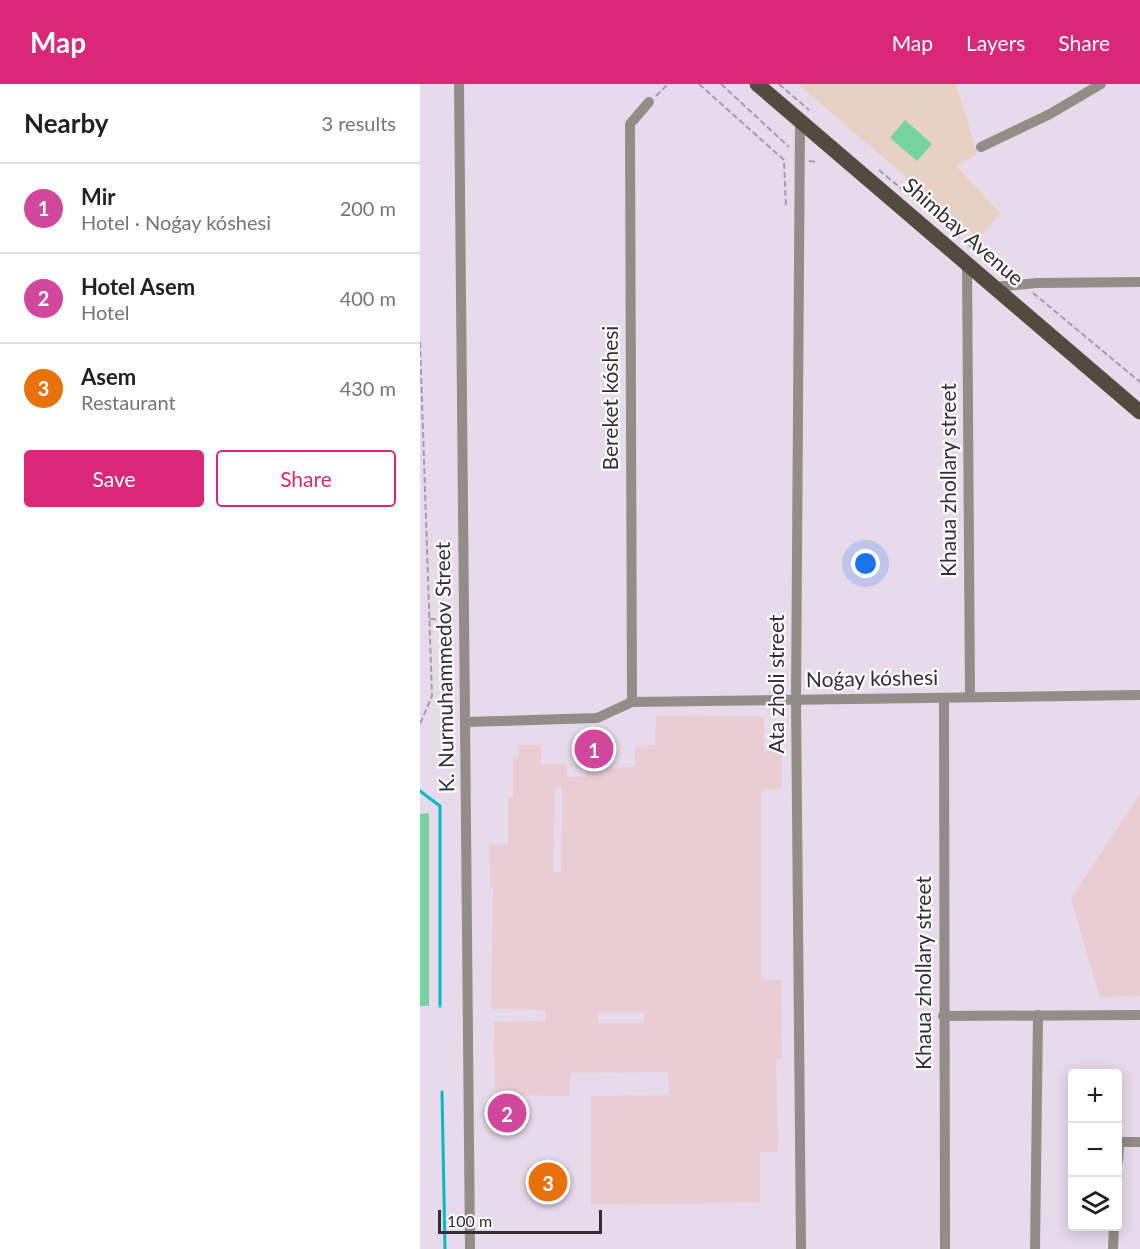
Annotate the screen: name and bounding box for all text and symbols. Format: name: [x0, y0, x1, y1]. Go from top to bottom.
text: Map: [30, 25, 86, 59]
text: Map: [892, 30, 933, 55]
text: Layers: [966, 30, 1025, 55]
text: Share: [1058, 30, 1110, 55]
text: Nearby: [24, 107, 109, 139]
text: 3 results: [321, 111, 396, 135]
street label: Shimbay Avenue: [899, 172, 1029, 290]
text: Mir: [81, 183, 115, 210]
text: 1: [38, 196, 49, 220]
text: 200 m: [340, 196, 396, 220]
text: Hotel · Noǵay kóshesi: [81, 210, 271, 234]
text: Hotel Asem: [81, 273, 195, 300]
text: 2: [38, 286, 49, 310]
text: 400 m: [340, 286, 396, 310]
text: Hotel: [81, 300, 130, 324]
street label: Bereket kóshesi: [597, 326, 622, 470]
text: Asem: [81, 363, 136, 390]
text: 3: [38, 376, 49, 400]
text: 430 m: [340, 376, 396, 400]
street label: Khaua zhollary street: [935, 383, 960, 577]
text: Restaurant: [81, 390, 176, 414]
button: Save: [24, 450, 204, 507]
button: Share: [216, 450, 396, 507]
street label: K. Nurmuhammedov Street: [429, 541, 458, 793]
your location: [851, 549, 880, 578]
street label: Ata zholi street: [763, 614, 788, 753]
street label: Noǵay kóshesi: [806, 664, 938, 691]
pin: 1: [574, 726, 614, 772]
street label: Khaua zhollary street: [910, 876, 935, 1070]
map controls: [1068, 1069, 1122, 1231]
button: +: [1068, 1069, 1122, 1123]
pin: 2: [488, 1090, 526, 1136]
button: −: [1068, 1123, 1122, 1177]
pin: 3: [528, 1160, 568, 1204]
button: layers: [1068, 1177, 1122, 1231]
scale bar: [438, 1207, 602, 1234]
text: 100 m: [447, 1211, 492, 1230]

